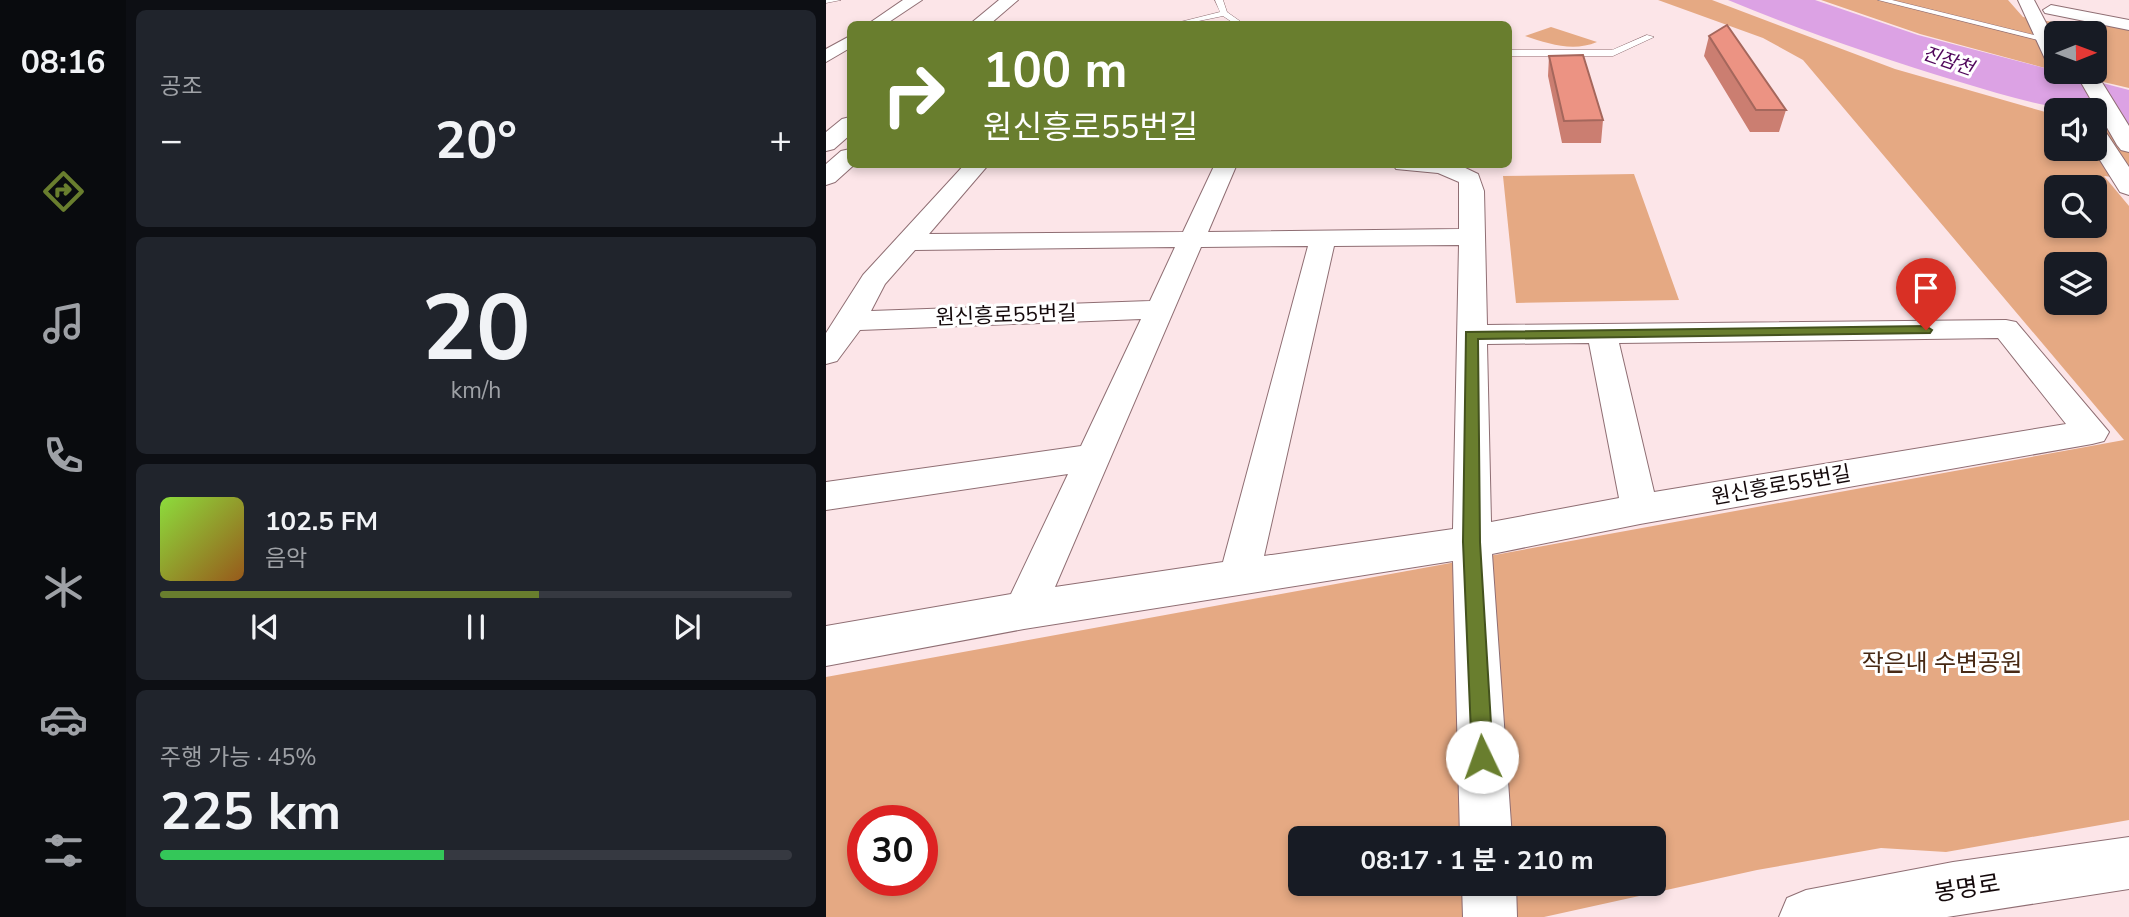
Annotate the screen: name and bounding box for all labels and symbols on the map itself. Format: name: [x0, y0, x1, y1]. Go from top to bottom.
north arrow: [2044, 21, 2107, 84]
water label: 진잠천: [1919, 40, 1978, 82]
pin: [1896, 258, 1956, 330]
street label: 원신흥로55번길: [935, 299, 1077, 331]
street label: 원신흥로55번길: [1709, 459, 1853, 511]
park label: 작은내 수변공원: [1862, 647, 2022, 679]
position arrow: [1445, 720, 1519, 794]
speed limit sign: 30: [847, 805, 938, 896]
street label: 봉명로: [1932, 867, 2002, 909]

